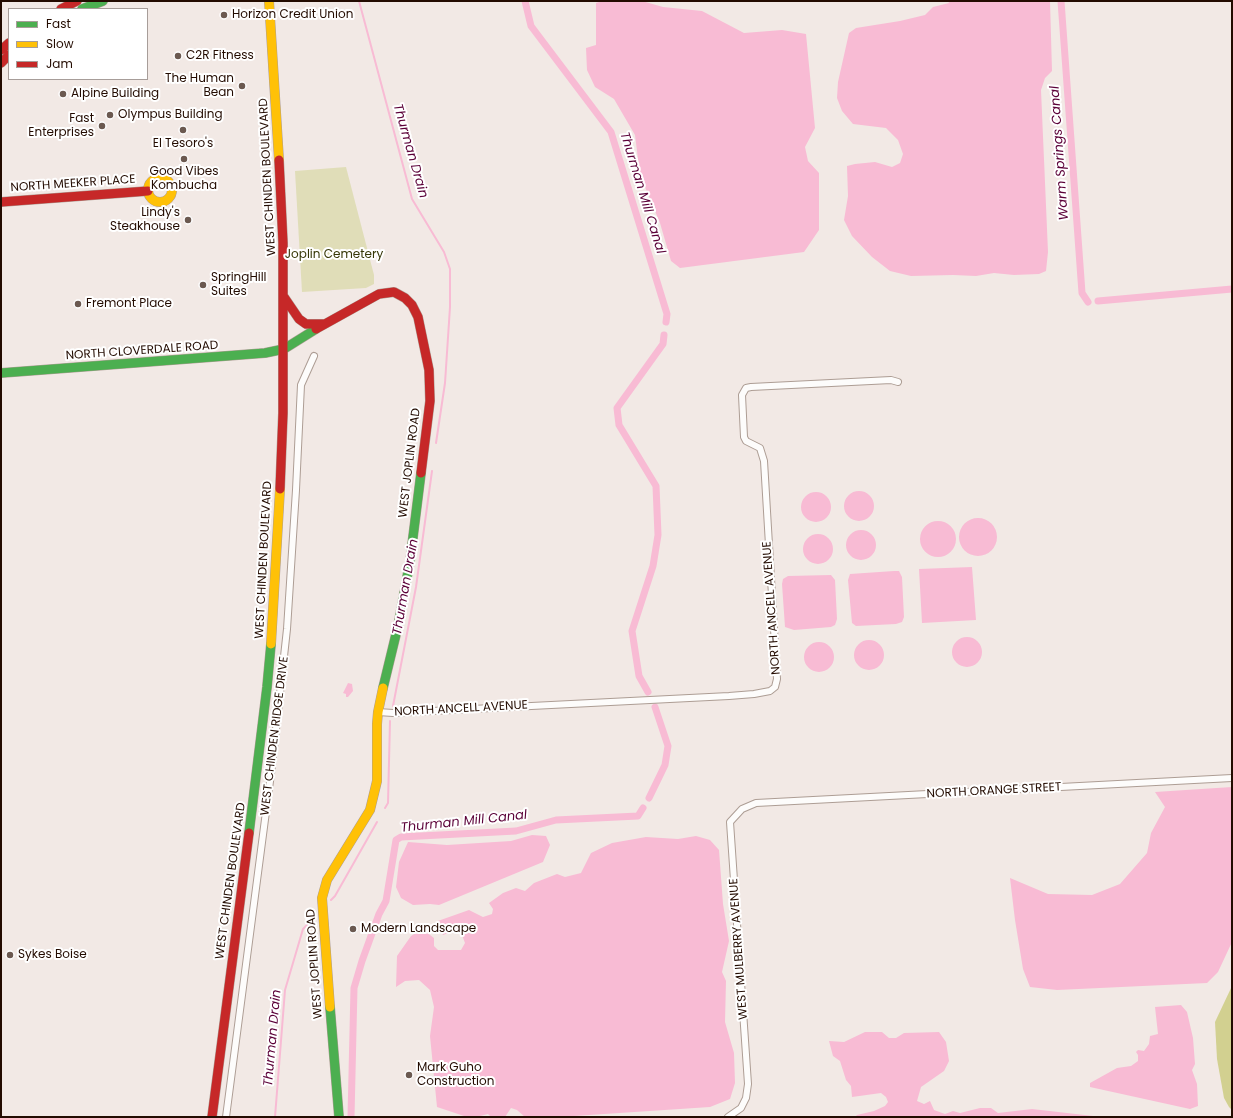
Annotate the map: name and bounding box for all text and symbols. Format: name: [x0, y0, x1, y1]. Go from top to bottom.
legend: [8, 8, 148, 80]
place label: Horizon Credit Union: [232, 8, 353, 22]
marker: Horizon Credit Union: [219, 10, 229, 20]
text: Fast: [46, 15, 71, 32]
text: Slow: [46, 35, 74, 52]
place label: C2R Fitness: [186, 49, 254, 63]
marker: C2R Fitness: [173, 51, 183, 61]
text: Jam: [46, 55, 73, 72]
place label: The Human Bean: [165, 72, 234, 100]
marker: The Human Bean: [237, 81, 247, 91]
water label: Warm Springs Canal: [1048, 85, 1072, 221]
place label: Alpine Building: [71, 87, 159, 101]
marker: Alpine Building: [58, 89, 68, 99]
street label: WEST CHINDEN BOULEVARD: [257, 98, 279, 256]
water label: Thurman Drain: [389, 102, 431, 200]
place label: Olympus Building: [118, 108, 223, 122]
marker: Olympus Building: [105, 110, 115, 120]
place label: Fast Enterprises: [28, 112, 94, 140]
marker: Fast Enterprises: [97, 121, 107, 131]
marker: El Tesoro's: [178, 125, 188, 135]
water label: Thurman Mill Canal: [616, 130, 668, 256]
place label: El Tesoro's: [153, 137, 213, 151]
marker: Good Vibes Kombucha: [179, 154, 189, 164]
place label: Good Vibes Kombucha: [150, 165, 218, 193]
street label: NORTH MEEKER PLACE: [10, 172, 136, 196]
place label: Lindy's Steakhouse: [110, 206, 180, 234]
marker: Lindy's Steakhouse: [183, 215, 193, 225]
park label: Joplin Cemetery: [285, 248, 383, 262]
place label: SpringHill Suites: [211, 271, 267, 299]
marker: SpringHill Suites: [198, 280, 208, 290]
place label: Fremont Place: [86, 297, 172, 311]
marker: Fremont Place: [73, 299, 83, 309]
street label: NORTH CLOVERDALE ROAD: [65, 338, 219, 364]
street label: WEST JOPLIN ROAD: [396, 407, 424, 519]
street label: WEST CHINDEN BOULEVARD: [253, 481, 275, 639]
water label: Thurman Drain: [390, 538, 422, 636]
street label: NORTH ANCELL AVENUE: [760, 541, 784, 675]
street label: WEST CHINDEN RIDGE DRIVE: [258, 656, 292, 816]
street label: NORTH ANCELL AVENUE: [394, 698, 528, 720]
street label: NORTH ORANGE STREET: [926, 780, 1062, 802]
street label: WEST CHINDEN BOULEVARD: [213, 802, 249, 960]
water label: Thurman Mill Canal: [400, 808, 528, 836]
street label: WEST MULBERRY AVENUE: [727, 878, 751, 1020]
street label: WEST JOPLIN ROAD: [304, 908, 326, 1020]
place label: Modern Landscape: [361, 922, 476, 936]
marker: Modern Landscape: [348, 924, 358, 934]
place label: Sykes Boise: [18, 948, 87, 962]
marker: Sykes Boise: [5, 950, 15, 960]
water label: Thurman Drain: [261, 989, 285, 1087]
place label: Mark Guho Construction: [417, 1061, 494, 1089]
marker: Mark Guho Construction: [404, 1070, 414, 1080]

